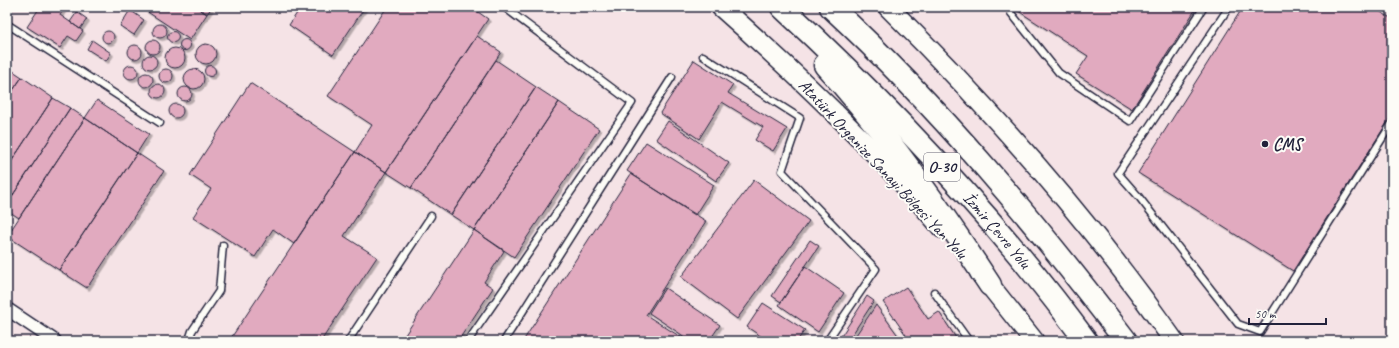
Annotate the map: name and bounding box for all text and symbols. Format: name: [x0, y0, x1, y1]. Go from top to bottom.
street label: Atatürk Organize Sanayi Bölgesi Yan Yolu: [794, 75, 973, 264]
place label: CMS: [1273, 134, 1304, 155]
marker: CMS: [1260, 139, 1270, 149]
road number: O-30: [924, 153, 960, 181]
street label: İzmir Çevre Yolu: [959, 187, 1037, 274]
scale bar: [1249, 300, 1326, 326]
text: 50 m: [1255, 306, 1277, 322]

